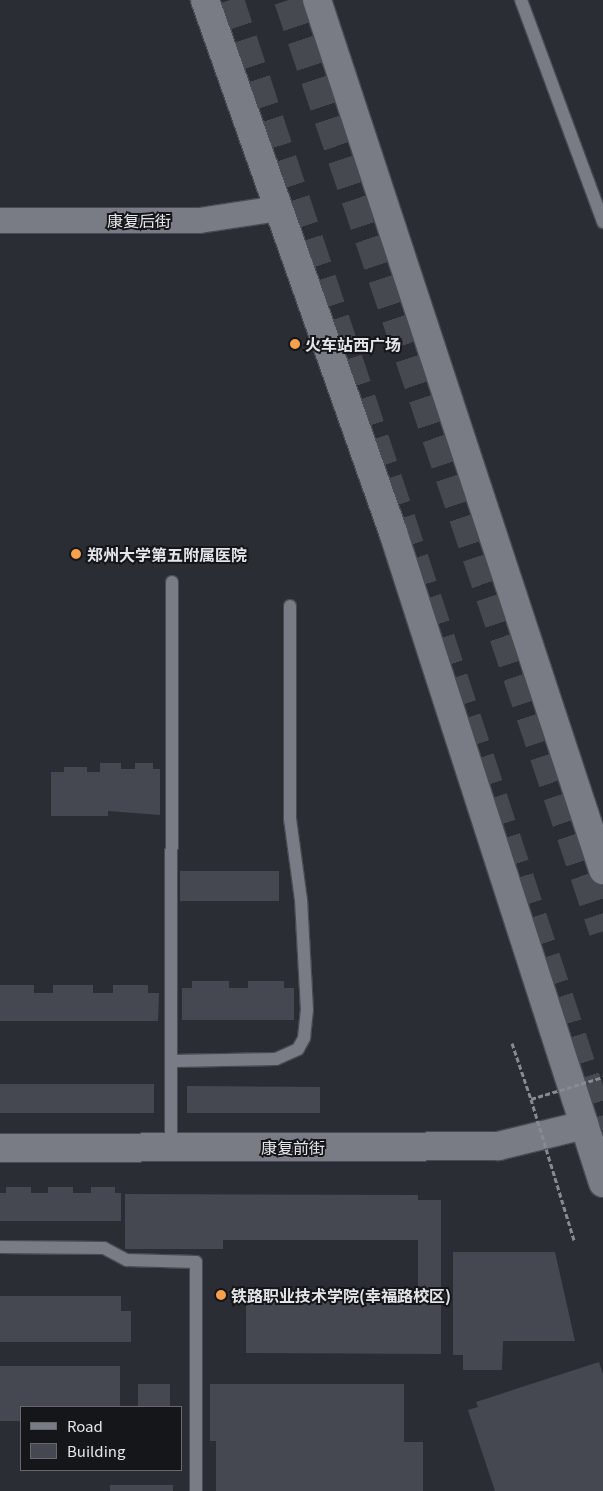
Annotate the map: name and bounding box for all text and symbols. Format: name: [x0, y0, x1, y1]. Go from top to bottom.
street label: 康复后街: [107, 210, 171, 230]
place label: 火车站西广场: [305, 334, 401, 354]
marker: 火车站西广场: [289, 338, 301, 350]
place label: 郑州大学第五附属医院: [87, 544, 247, 564]
marker: 郑州大学第五附属医院: [69, 547, 83, 561]
street label: 康复前街: [261, 1137, 325, 1157]
place label: 铁路职业技术学院(幸福路校区): [231, 1285, 451, 1305]
marker: 铁路职业技术学院(幸福路校区): [215, 1289, 227, 1301]
legend: [20, 1406, 182, 1471]
text: Road: [67, 1415, 103, 1436]
text: Building: [67, 1440, 125, 1461]

